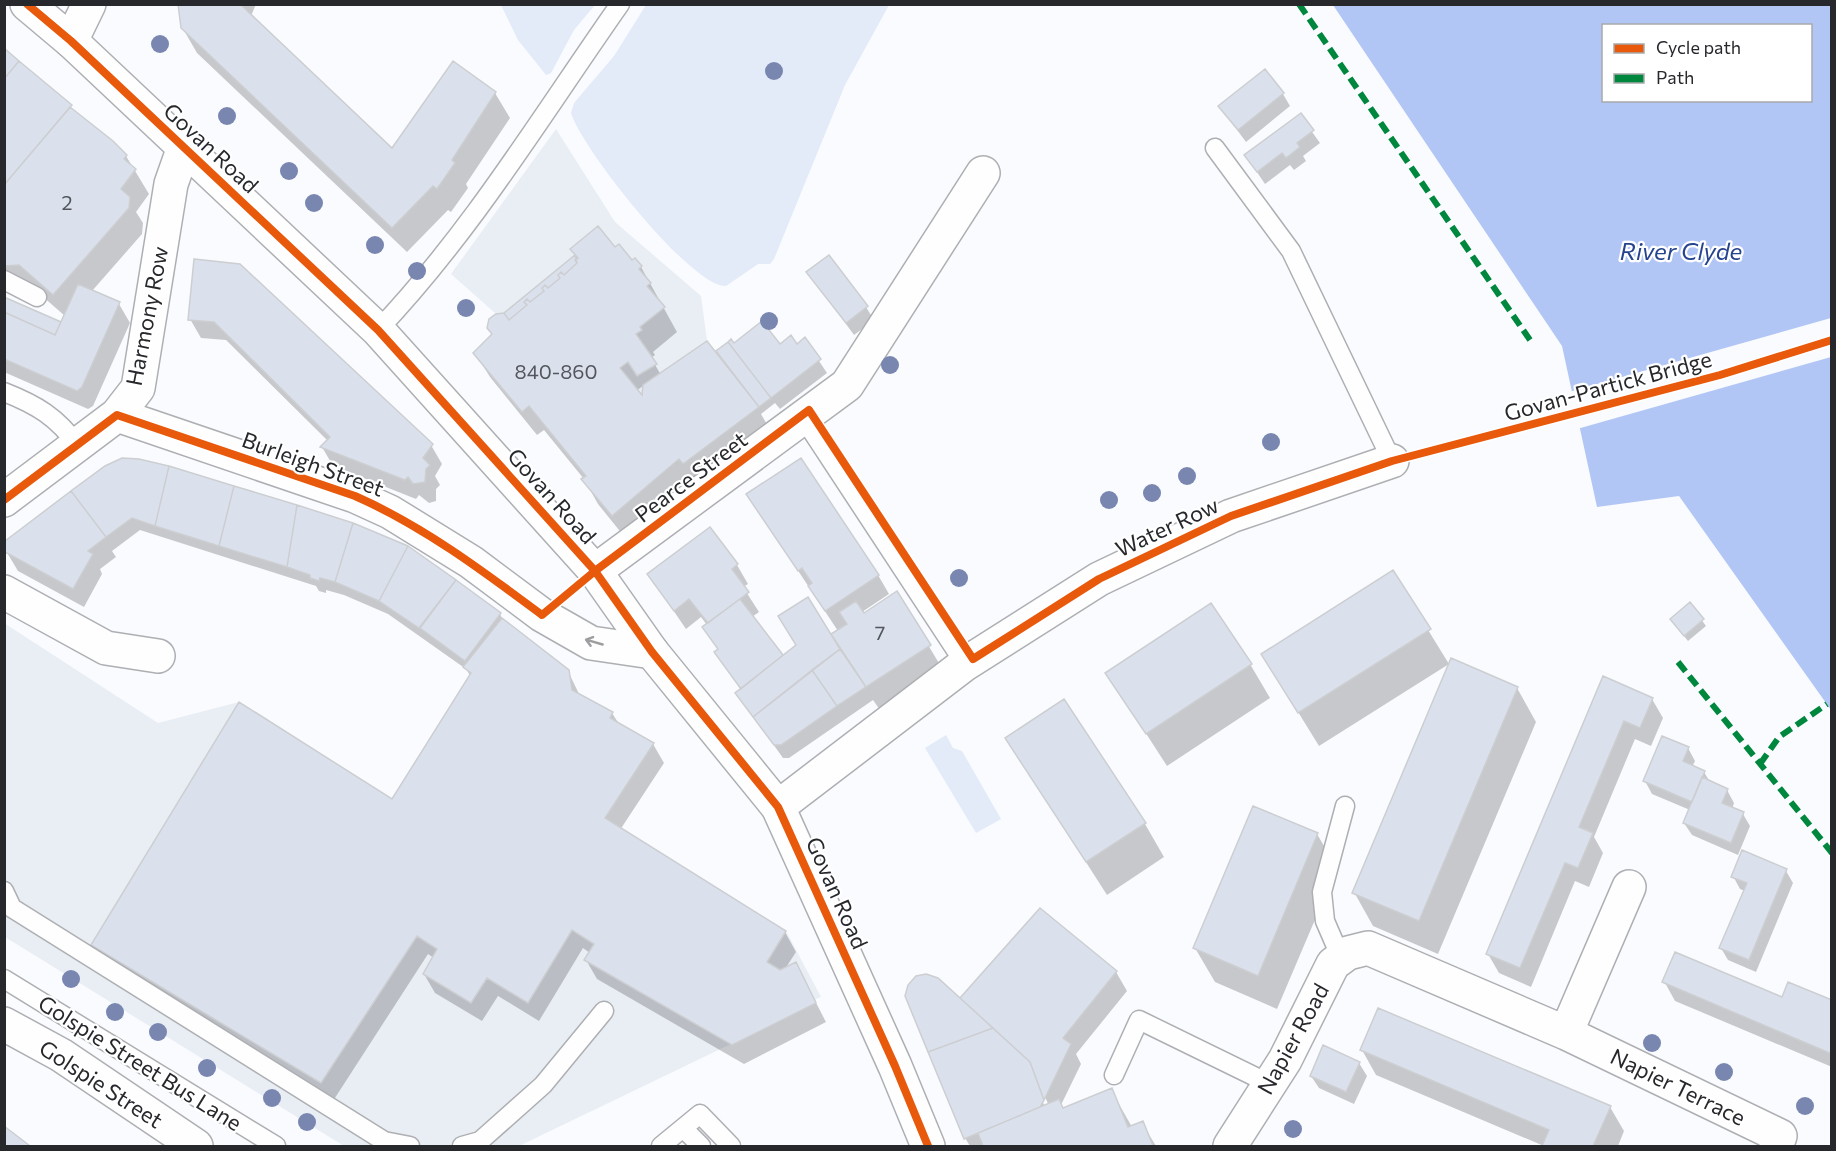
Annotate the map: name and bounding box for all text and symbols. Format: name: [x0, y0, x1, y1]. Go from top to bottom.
legend: [1602, 24, 1812, 102]
text: Cycle path: [1656, 36, 1741, 58]
text: Path: [1656, 66, 1694, 88]
street label: Govan Road: [158, 97, 264, 198]
house number: 2: [61, 190, 73, 214]
water label: River Clyde: [1620, 236, 1743, 265]
street label: Harmony Row: [120, 244, 173, 388]
street label: Govan-Partick Bridge: [1501, 345, 1715, 426]
house number: 840-860: [515, 359, 597, 383]
street label: Burleigh Street: [239, 425, 388, 502]
street label: Pearce Street: [629, 426, 752, 528]
street label: Govan Road: [502, 442, 602, 549]
street label: Water Row: [1111, 491, 1223, 562]
house number: 7: [875, 620, 885, 644]
one-way arrow: [585, 636, 604, 647]
street label: Govan Road: [801, 833, 874, 953]
street label: Napier Road: [1251, 979, 1334, 1099]
street label: Golspie Street Bus Lane: [33, 990, 247, 1136]
street label: Golspie Street: [34, 1034, 168, 1134]
street label: Napier Terrace: [1606, 1042, 1750, 1131]

